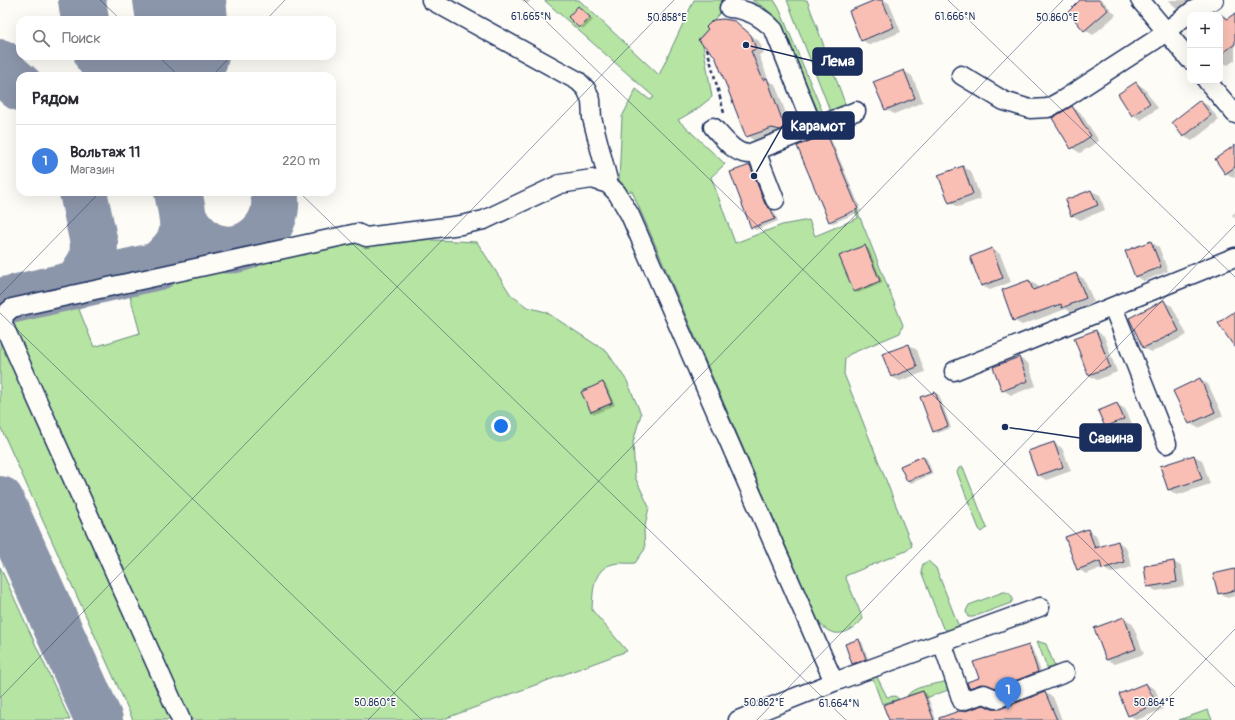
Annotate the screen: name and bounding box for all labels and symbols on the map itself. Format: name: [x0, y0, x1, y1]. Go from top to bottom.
text: 61.665°N: [511, 11, 551, 23]
text: 61.666°N: [935, 11, 975, 23]
text: 50.858°E: [647, 12, 687, 24]
text: 50.860°E: [1036, 12, 1078, 24]
callout: Лема: [813, 48, 862, 75]
text: Лема: [820, 52, 855, 71]
callout: Карамот: [783, 112, 854, 139]
text: Карамот: [790, 117, 846, 136]
your location: [491, 416, 511, 436]
callout: Савина: [1080, 424, 1141, 451]
text: Савина: [1089, 429, 1133, 448]
pin: 1: [995, 677, 1021, 710]
text: 50.860°E: [354, 697, 396, 709]
text: 50.862°E: [744, 697, 784, 709]
text: 50.864°E: [1134, 697, 1174, 709]
text: 61.664°N: [819, 698, 859, 710]

